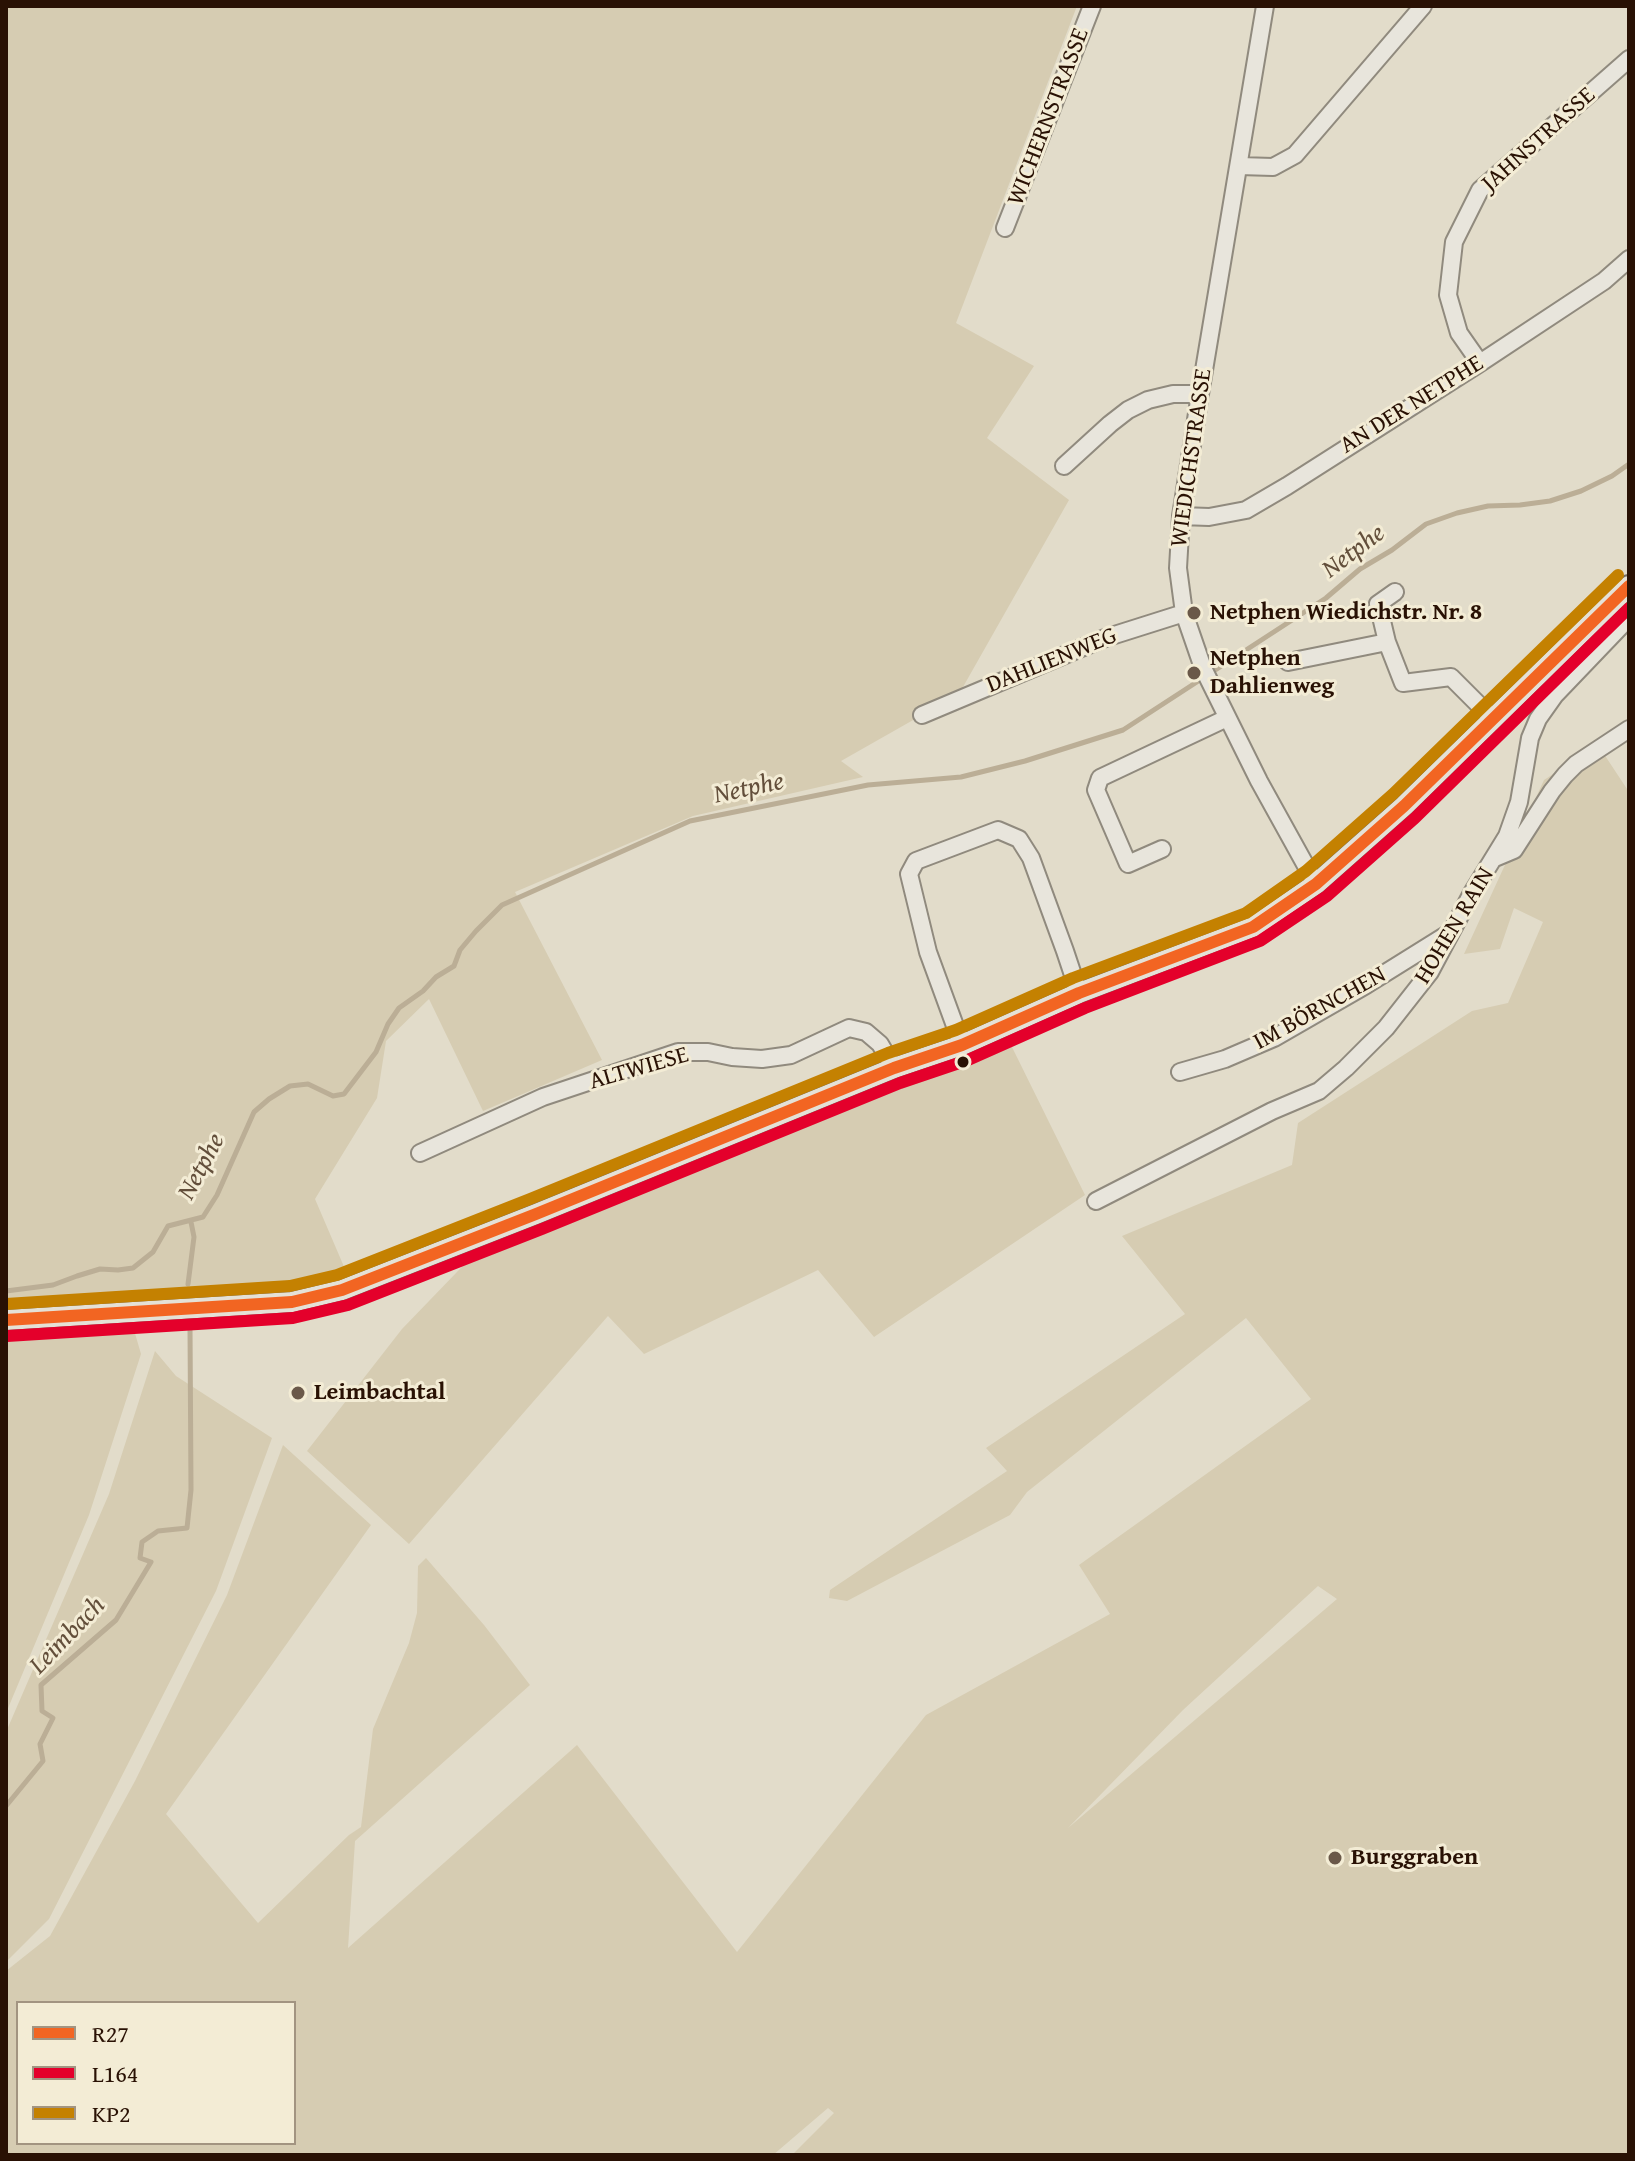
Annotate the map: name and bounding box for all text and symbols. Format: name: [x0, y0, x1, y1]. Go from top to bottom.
street label: WICHERNSTRASSE: [1002, 24, 1096, 210]
street label: JAHNSTRASSE: [1476, 82, 1602, 198]
street label: AN DER NETPHE: [1335, 349, 1489, 461]
street label: WIEDICHSTRASSE: [1165, 367, 1219, 549]
water label: Netphe: [1316, 518, 1392, 586]
place label: Netphen Wiedichstr. Nr. 8: [1210, 599, 1482, 627]
marker: Netphen Wiedichstr. Nr. 8: [1185, 604, 1203, 622]
street label: DAHLIENWEG: [983, 622, 1121, 700]
place label: Netphen Dahlienweg: [1210, 645, 1334, 701]
marker: Netphen Dahlienweg: [1185, 664, 1203, 682]
water label: Netphe: [711, 766, 787, 812]
street label: HOHEN RAIN: [1409, 862, 1501, 990]
street label: IM BÖRNCHEN: [1249, 961, 1391, 1057]
street label: ALTWIESE: [586, 1041, 692, 1097]
unlabelled marker: [955, 1054, 971, 1070]
water label: Netphe: [172, 1128, 232, 1206]
place label: Leimbachtal: [314, 1379, 445, 1407]
marker: Leimbachtal: [289, 1384, 307, 1402]
water label: Leimbach: [24, 1591, 112, 1681]
place label: Burggraben: [1351, 1844, 1478, 1872]
marker: Burggraben: [1326, 1849, 1344, 1867]
legend: [16, 2001, 296, 2145]
text: R27: [92, 2016, 129, 2051]
text: L164: [92, 2056, 138, 2091]
text: KP2: [92, 2096, 131, 2131]

